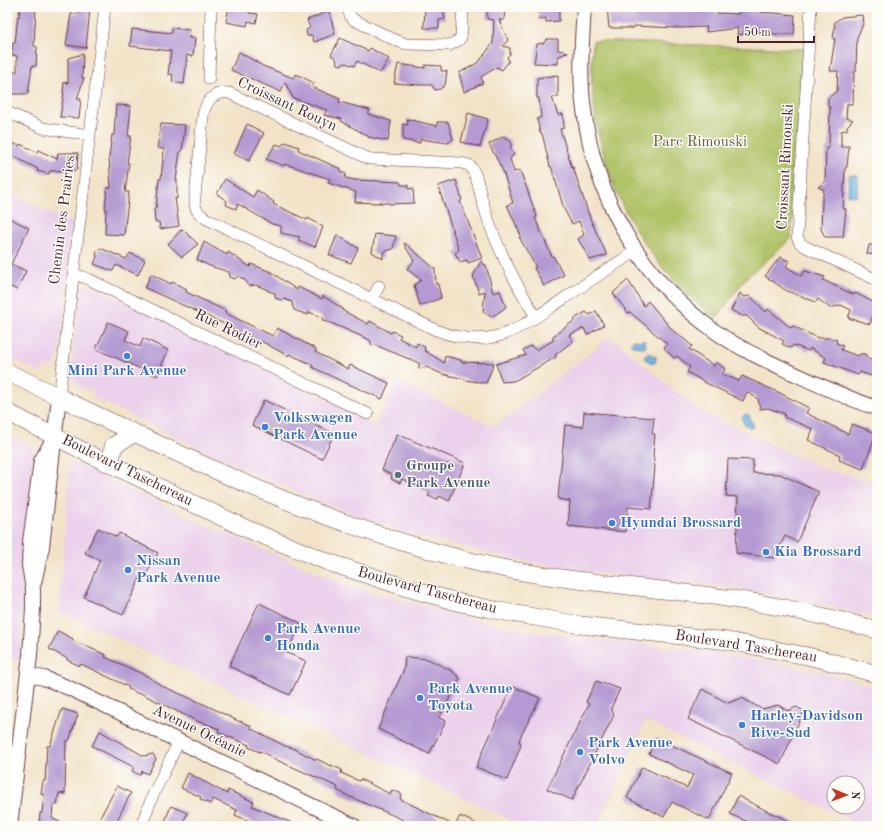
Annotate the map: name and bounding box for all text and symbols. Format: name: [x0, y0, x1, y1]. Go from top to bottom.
scale bar: [738, 18, 814, 44]
text: 50 m: [744, 26, 771, 39]
street label: Croissant Rouyn: [235, 75, 339, 135]
street label: Croissant Rimouski: [775, 104, 797, 230]
park label: Parc Rimouski: [653, 135, 747, 150]
street label: Chemin des Prairies: [48, 154, 78, 286]
street label: Rue Rodier: [192, 307, 264, 353]
marker: Mini Park Avenue: [122, 351, 132, 361]
place label: Mini Park Avenue: [67, 364, 187, 379]
place label: Volkswagen Park Avenue: [273, 411, 358, 443]
marker: Volkswagen Park Avenue: [260, 422, 270, 432]
street label: Boulevard Taschereau: [59, 433, 195, 509]
place label: Groupe Park Avenue: [406, 459, 491, 491]
marker: Groupe Park Avenue: [393, 470, 403, 480]
place label: Hyundai Brossard: [620, 516, 741, 531]
marker: Hyundai Brossard: [607, 518, 617, 528]
place label: Kia Brossard: [774, 545, 862, 560]
marker: Kia Brossard: [761, 547, 771, 557]
place label: Nissan Park Avenue: [136, 554, 221, 586]
marker: Nissan Park Avenue: [123, 565, 133, 575]
street label: Boulevard Taschereau: [356, 565, 498, 617]
place label: Park Avenue Honda: [276, 622, 361, 654]
street label: Boulevard Taschereau: [674, 628, 818, 666]
marker: Park Avenue Honda: [263, 633, 273, 643]
place label: Park Avenue Toyota: [428, 682, 513, 714]
marker: Park Avenue Toyota: [415, 693, 425, 703]
street label: Avenue Océanie: [150, 703, 248, 761]
place label: Harley-Davidson Rive-Sud: [750, 709, 863, 741]
marker: Harley-Davidson Rive-Sud: [737, 720, 747, 730]
place label: Park Avenue Volvo: [588, 736, 673, 768]
marker: Park Avenue Volvo: [575, 747, 585, 757]
north arrow: [826, 775, 866, 815]
text: N: [849, 791, 860, 800]

